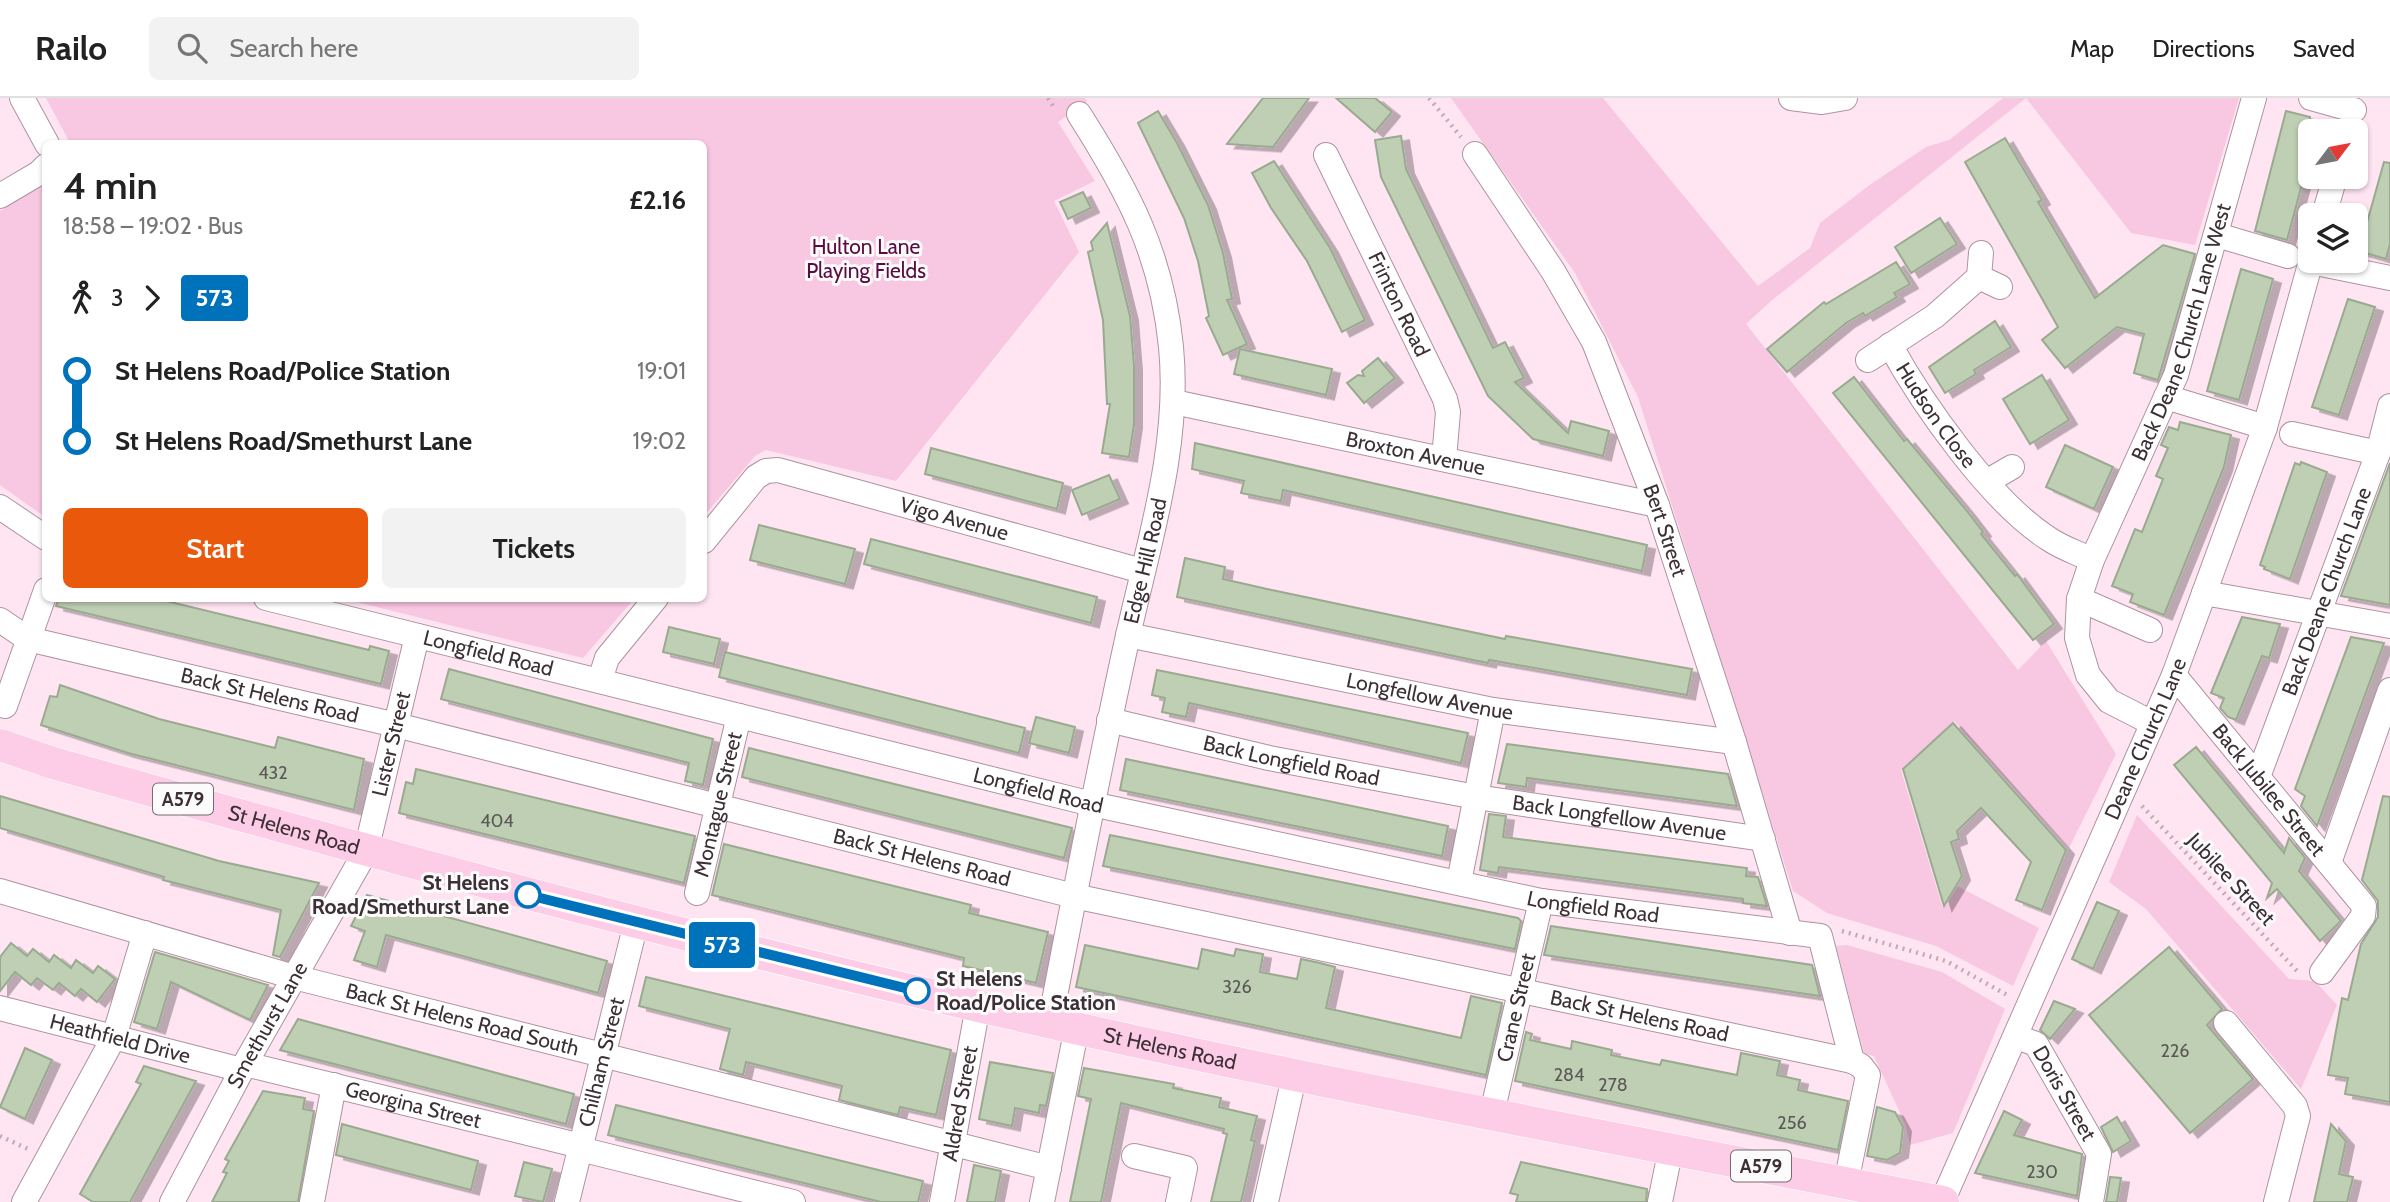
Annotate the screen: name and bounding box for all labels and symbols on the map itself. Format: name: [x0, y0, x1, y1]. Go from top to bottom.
north arrow: [2298, 119, 2368, 189]
street label: Back Deane Church Lane West: [2126, 201, 2236, 465]
park label: Hulton Lane Playing Fields: [806, 234, 926, 283]
street label: Frinton Road: [1363, 248, 1435, 360]
street label: Hudson Close: [1891, 358, 1982, 473]
street label: Broxton Avenue: [1344, 426, 1488, 480]
street label: Bert Street: [1638, 480, 1692, 580]
street label: Back Deane Church Lane: [2276, 483, 2376, 699]
street label: Vigo Avenue: [897, 491, 1012, 545]
street label: Edge Hill Road: [1118, 496, 1172, 626]
street label: Longfield Road: [421, 625, 556, 681]
street label: Deane Church Lane: [2099, 654, 2191, 823]
street label: Back St Helens Road: [178, 662, 361, 728]
street label: Longfellow Avenue: [1344, 667, 1515, 725]
street label: Lister Street: [366, 689, 415, 799]
street label: Back Jubilee Street: [2207, 719, 2331, 861]
street label: Montague Street: [688, 729, 747, 879]
street label: Back Longfield Road: [1201, 730, 1382, 791]
house number: 432: [258, 762, 288, 784]
street label: Longfield Road: [971, 762, 1106, 818]
road number: A579: [153, 784, 213, 814]
street label: Back Longfellow Avenue: [1511, 789, 1728, 846]
street label: St Helens Road: [225, 799, 363, 860]
house number: 404: [480, 810, 514, 832]
street label: Back St Helens Road: [831, 823, 1013, 891]
street label: Jubilee Street: [2182, 827, 2281, 930]
place label: St Helens Road/Smethurst Lane: [312, 870, 509, 919]
marker: St Helens Road/Smethurst Lane: [515, 882, 541, 908]
street label: Longfield Road: [1525, 885, 1661, 928]
line badge: 573: [682, 922, 762, 968]
street label: Crane Street: [1491, 951, 1540, 1064]
street label: Smethurst Lane: [222, 957, 313, 1092]
place label: St Helens Road/Police Station: [936, 966, 1116, 1015]
house number: 326: [1222, 976, 1252, 998]
street label: Back St Helens Road South: [343, 978, 582, 1061]
marker: St Helens Road/Police Station: [904, 978, 930, 1004]
street label: Back St Helens Road: [1548, 984, 1731, 1047]
street label: Chilham Street: [573, 995, 629, 1129]
street label: Heathfield Drive: [47, 1008, 193, 1068]
street label: St Helens Road: [1101, 1022, 1239, 1075]
house number: 226: [2160, 1040, 2190, 1062]
street label: Doris Street: [2028, 1041, 2102, 1145]
street label: Aldred Street: [937, 1044, 982, 1163]
house number: 284: [1554, 1064, 1584, 1086]
house number: 278: [1598, 1074, 1628, 1096]
street label: Georgina Street: [343, 1076, 484, 1133]
house number: 256: [1777, 1112, 1807, 1134]
road number: A579: [1731, 1150, 1791, 1182]
house number: 230: [2026, 1161, 2058, 1183]

